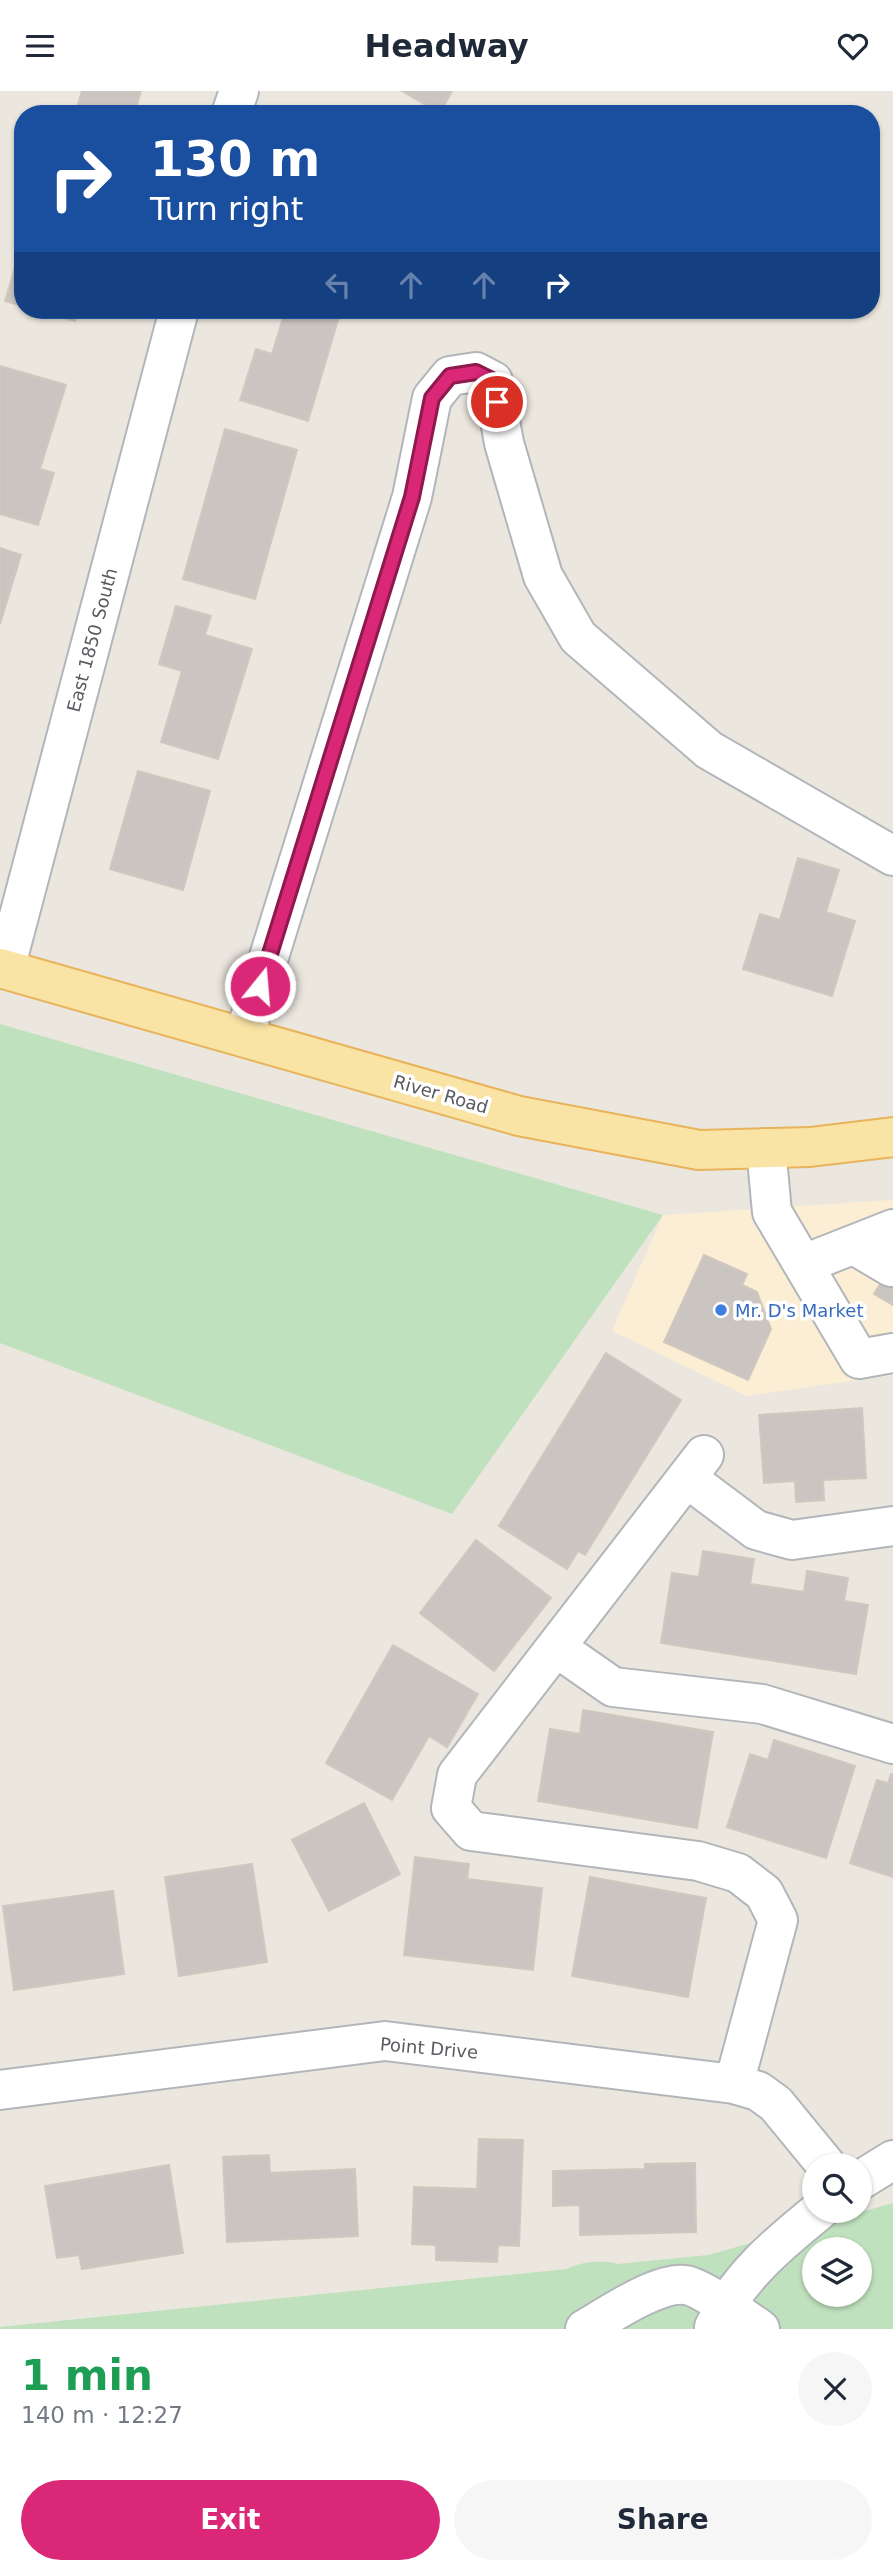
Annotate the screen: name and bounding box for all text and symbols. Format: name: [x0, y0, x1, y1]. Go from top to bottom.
icon: menu: [21, 27, 59, 65]
text: Headway: [364, 27, 529, 65]
icon: heart: [834, 27, 872, 65]
text: 130 m: [150, 131, 320, 188]
icon: right: [35, 133, 126, 224]
text: Turn right: [150, 190, 303, 228]
icon: left: [319, 266, 357, 304]
icon: ahead: [392, 266, 430, 304]
icon: ahead: [465, 266, 503, 304]
icon: right: [538, 266, 576, 304]
pin: [467, 372, 527, 432]
icon: arrive: [478, 383, 516, 421]
street label: East 1850 South: [63, 566, 121, 714]
position arrow: [223, 949, 297, 1023]
street label: River Road: [391, 1070, 491, 1118]
place label: Mr. D's Market: [735, 1300, 864, 1321]
marker: Mr. D's Market: [713, 1302, 729, 1318]
street label: Point Drive: [379, 2033, 479, 2063]
map controls: [802, 2153, 872, 2307]
button: search: [802, 2153, 872, 2223]
button: layers: [802, 2237, 872, 2307]
text: 1 min: [21, 2351, 153, 2400]
button: close: [798, 2352, 872, 2426]
text: 140 m · 12:27: [21, 2402, 183, 2428]
button: Exit: [21, 2480, 440, 2560]
button: Share: [454, 2480, 872, 2560]

